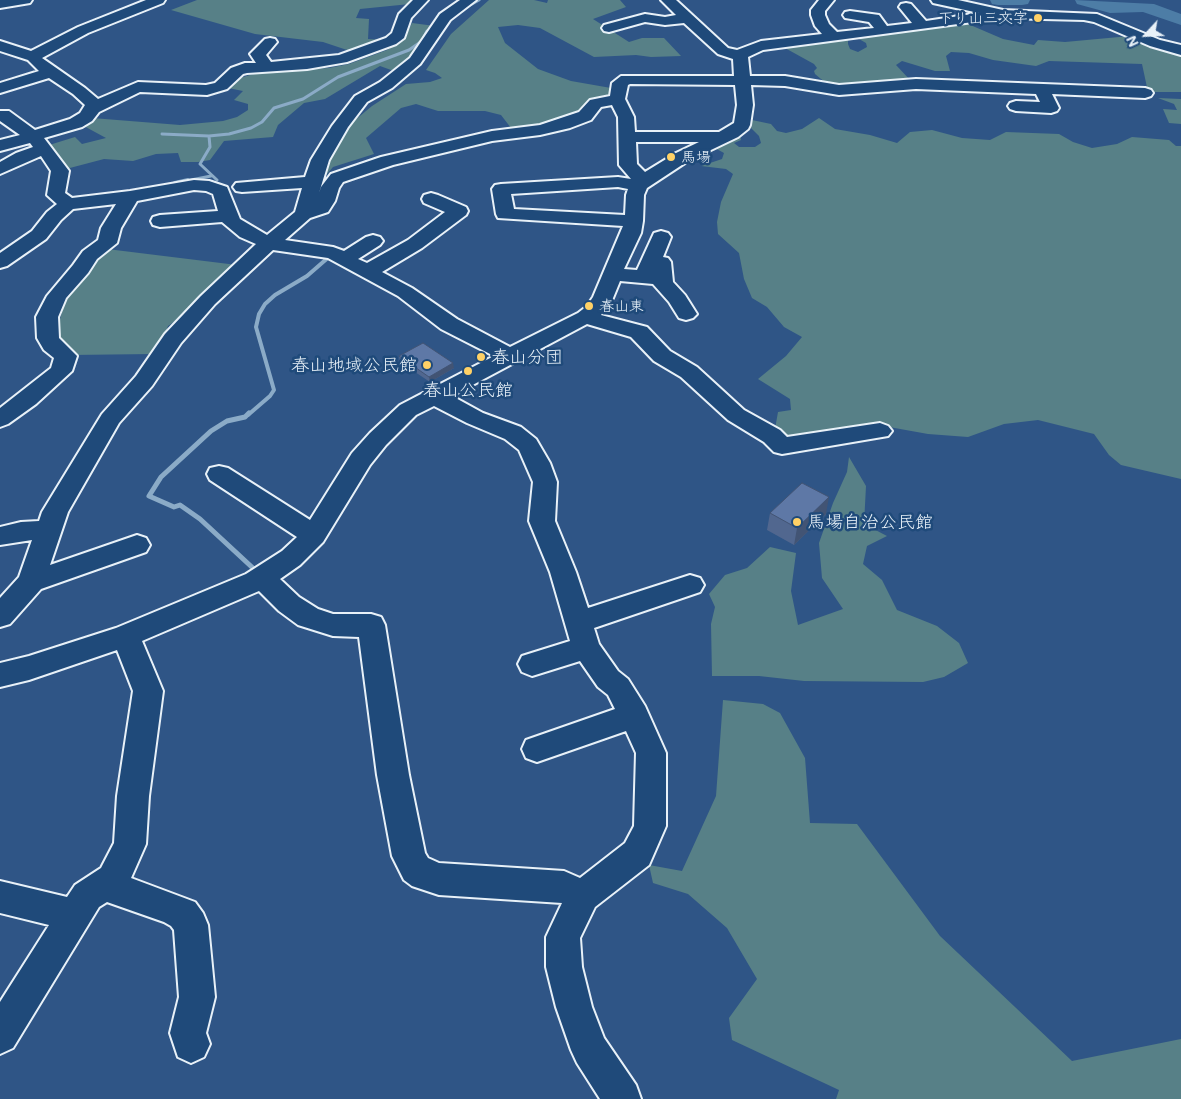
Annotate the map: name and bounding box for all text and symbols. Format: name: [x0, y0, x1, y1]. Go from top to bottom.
place label: 下り山三文字: [938, 9, 1028, 27]
north arrow: [1121, 10, 1171, 60]
marker: 下り山三文字: [1032, 12, 1044, 24]
text: N: [1121, 33, 1143, 50]
place label: 馬場: [681, 148, 711, 166]
marker: 馬場: [665, 151, 677, 163]
place label: 春山東: [599, 297, 644, 315]
marker: 春山東: [583, 300, 595, 312]
place label: 春山分団: [491, 346, 563, 368]
marker: 春山分団: [475, 351, 487, 363]
place label: 春山地域公民館: [291, 354, 417, 376]
marker: 春山地域公民館: [421, 359, 433, 371]
marker: 春山公民館: [462, 365, 474, 377]
place label: 春山公民館: [423, 379, 513, 401]
place label: 馬場自治公民館: [807, 511, 933, 533]
marker: 馬場自治公民館: [791, 516, 803, 528]

